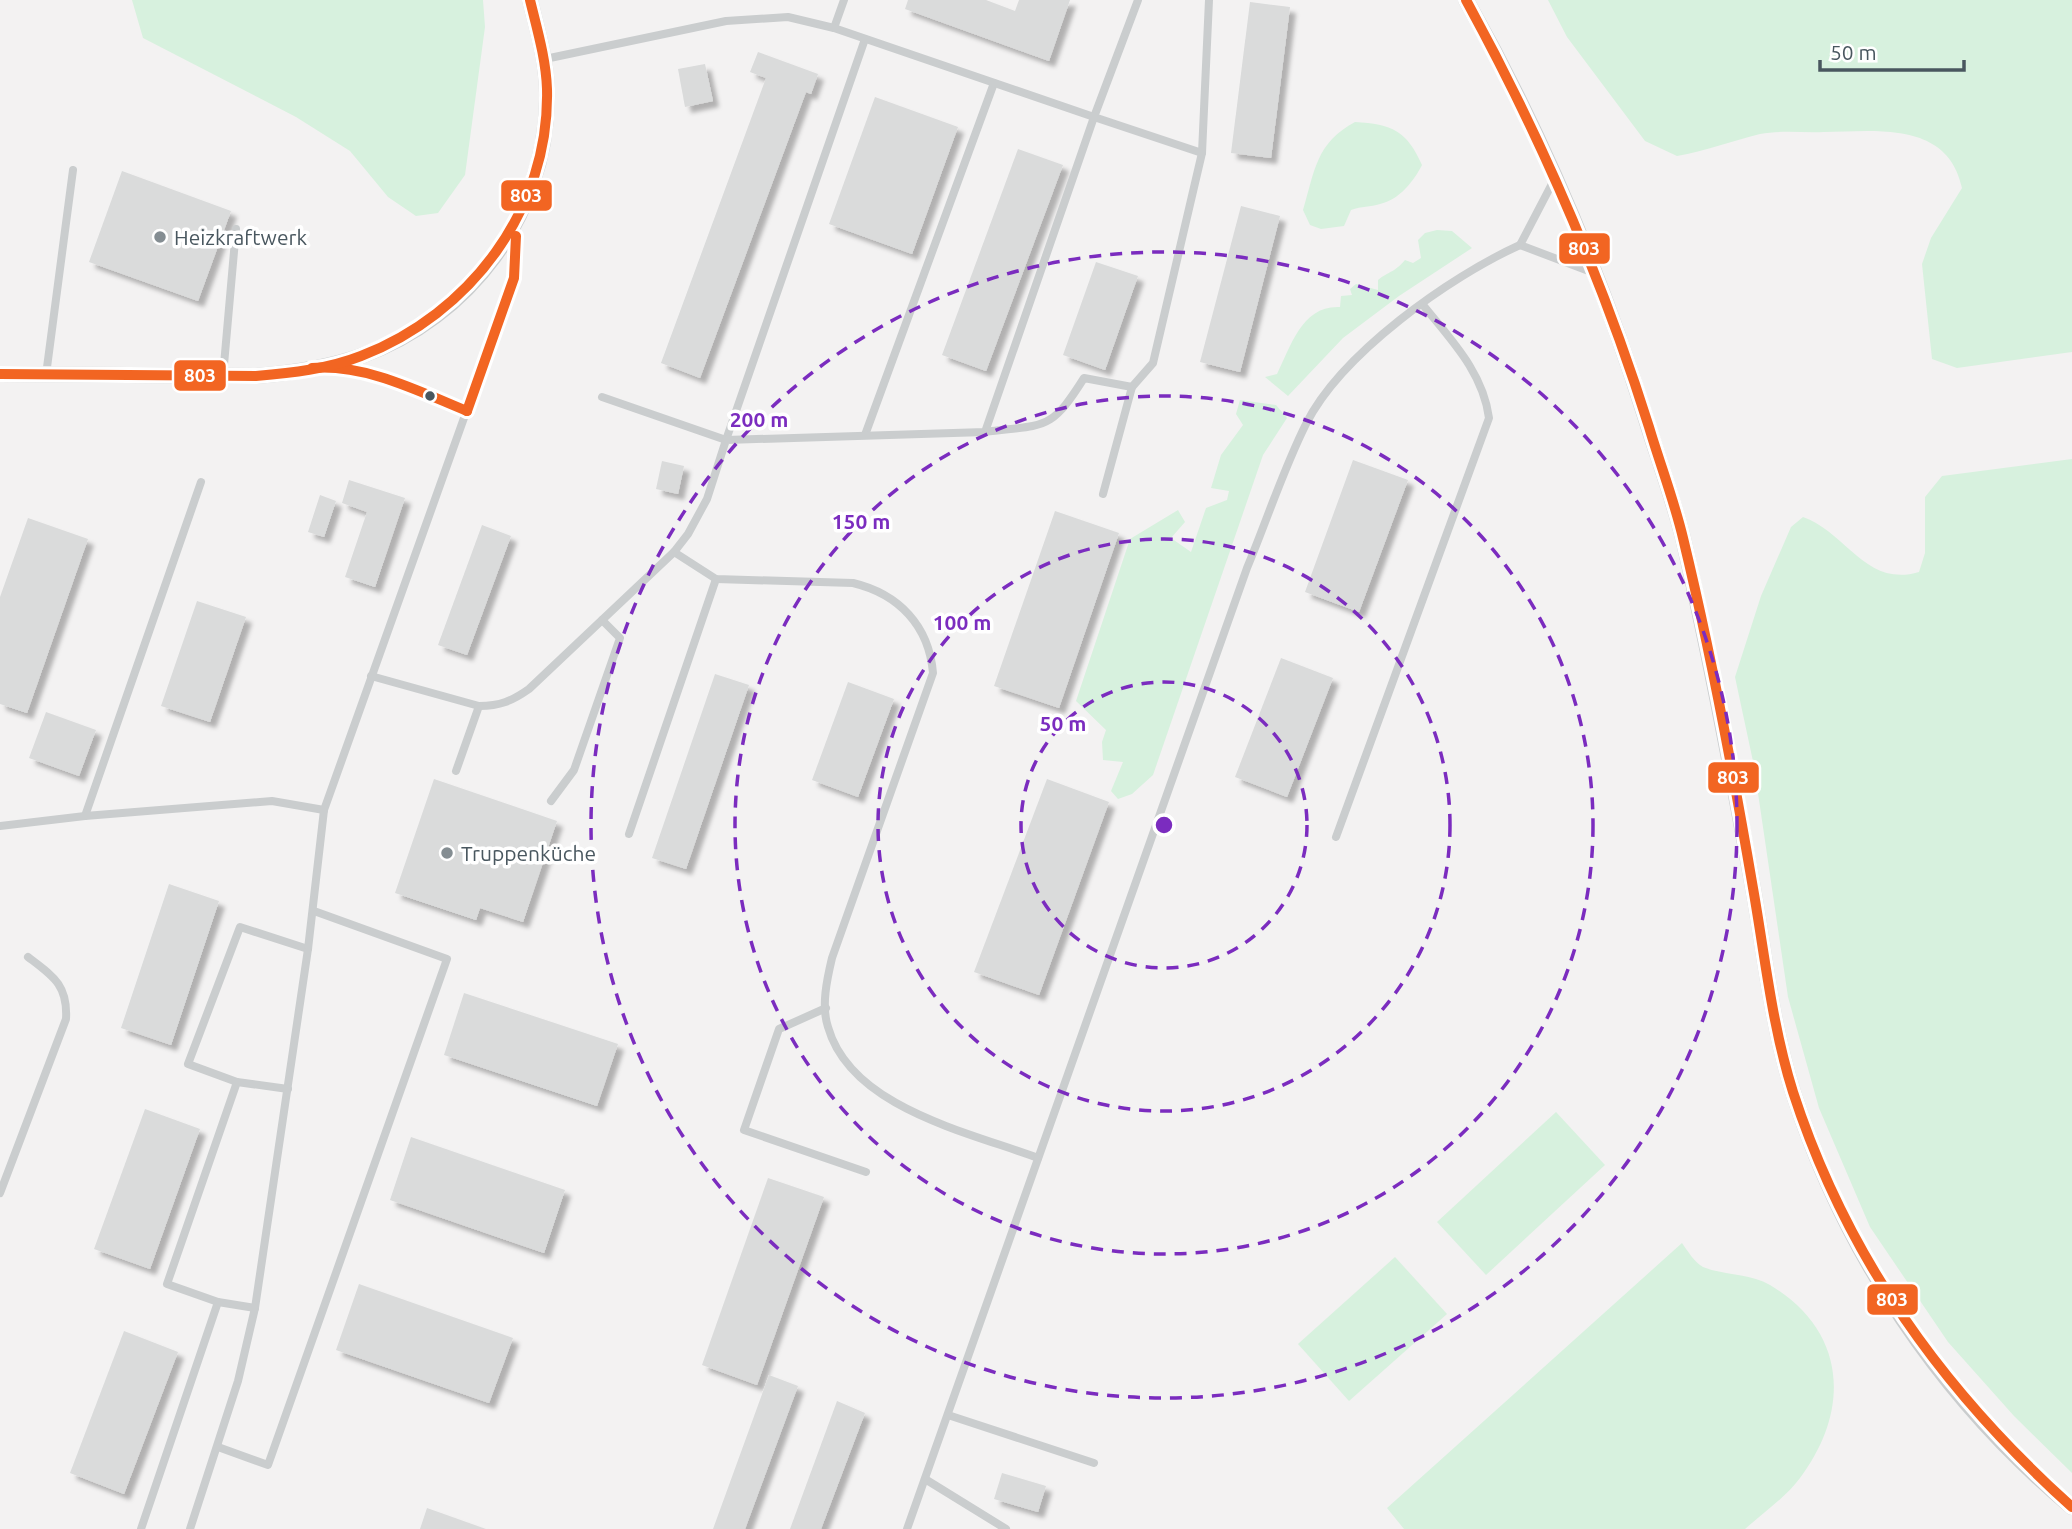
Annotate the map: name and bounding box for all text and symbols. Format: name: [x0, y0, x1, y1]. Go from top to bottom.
scale bar: [1820, 28, 1964, 72]
text: 50 m: [1830, 40, 1877, 64]
line badge: 803: [500, 179, 553, 212]
text: 803: [510, 184, 542, 206]
place label: Heizkraftwerk: [174, 225, 307, 249]
marker: Heizkraftwerk: [152, 229, 168, 245]
line badge: 803: [1558, 232, 1611, 265]
text: 803: [1568, 237, 1600, 259]
line badge: 803: [173, 359, 227, 392]
text: 803: [184, 364, 216, 386]
unlabelled marker: [423, 389, 437, 403]
text: 200 m: [730, 407, 788, 431]
text: 150 m: [832, 509, 890, 533]
text: 100 m: [933, 610, 991, 634]
text: 50 m: [1040, 711, 1086, 735]
line badge: 803: [1707, 761, 1760, 794]
text: 803: [1717, 766, 1749, 788]
centre of rings: [1152, 813, 1176, 837]
place label: Truppenküche: [461, 841, 596, 865]
marker: Truppenküche: [439, 845, 455, 861]
line badge: 803: [1866, 1283, 1919, 1316]
text: 803: [1876, 1288, 1908, 1310]

